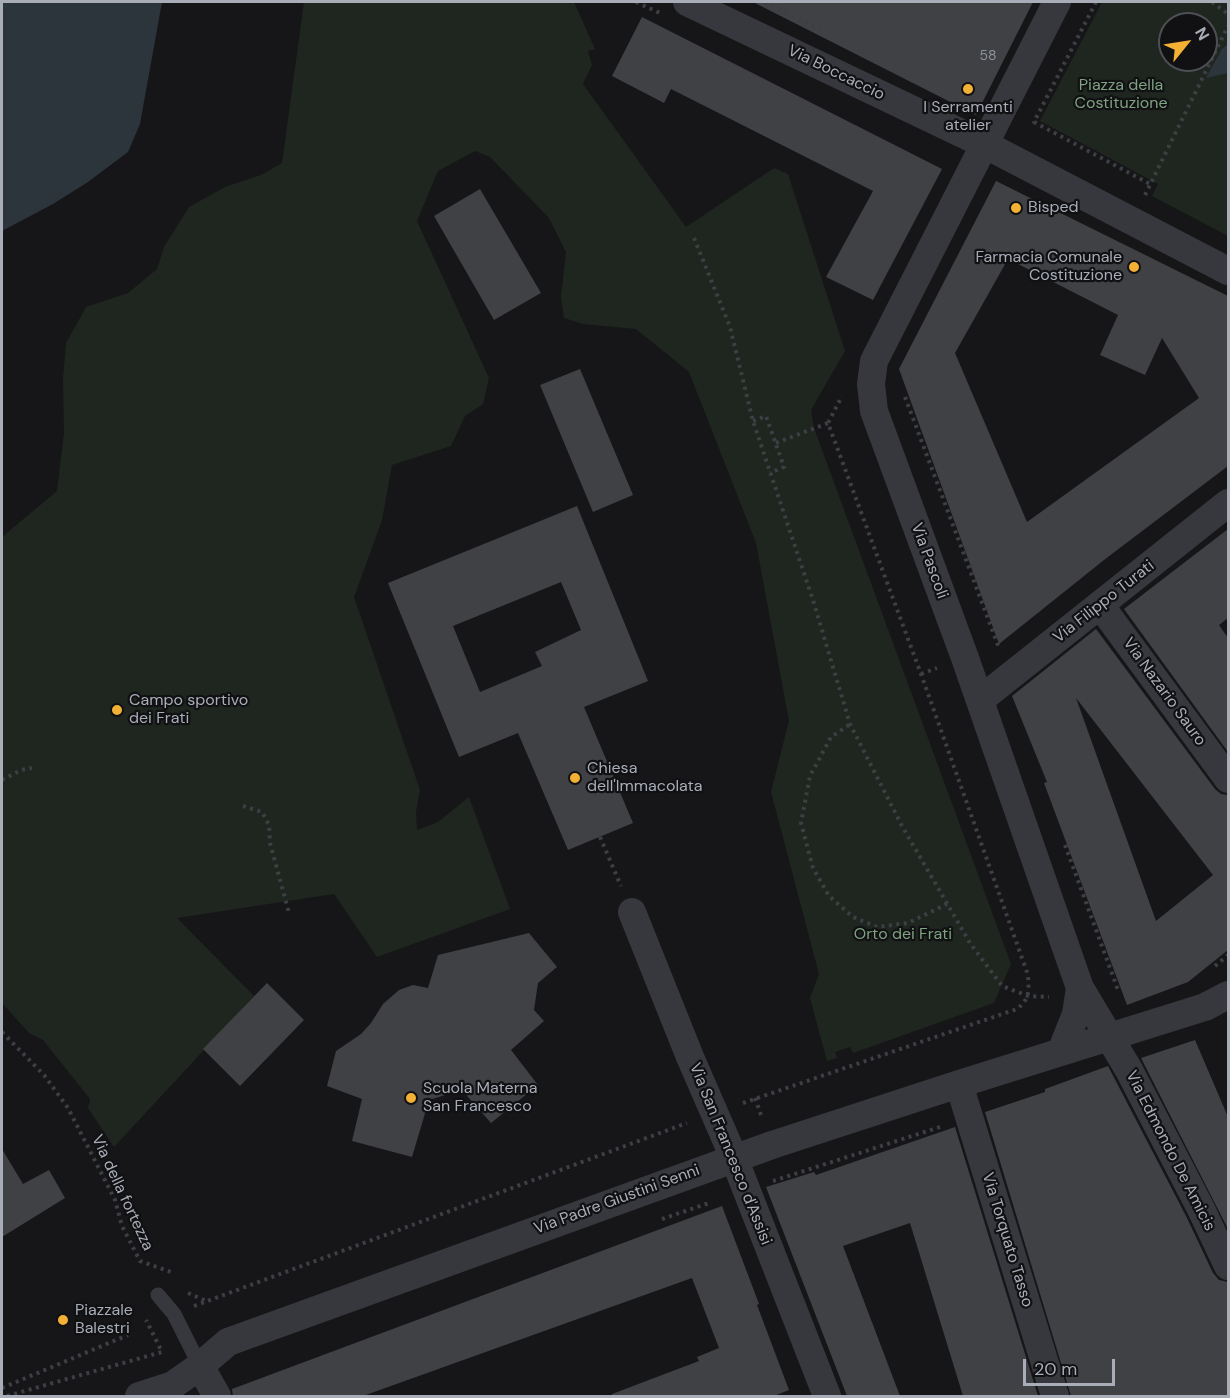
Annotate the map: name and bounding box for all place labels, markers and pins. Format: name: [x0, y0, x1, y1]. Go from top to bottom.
marker: I Serramenti atelier: [961, 82, 975, 96]
place label: I Serramenti atelier: [923, 98, 1013, 136]
place label: Bisped: [1028, 198, 1079, 218]
marker: Bisped: [1009, 201, 1023, 215]
place label: Farmacia Comunale Costituzione: [976, 248, 1122, 286]
marker: Farmacia Comunale Costituzione: [1127, 260, 1141, 274]
place label: Campo sportivo dei Frati: [129, 691, 248, 729]
marker: Campo sportivo dei Frati: [110, 703, 124, 717]
place label: Chiesa dell'Immacolata: [587, 759, 702, 797]
marker: Chiesa dell'Immacolata: [568, 771, 582, 785]
place label: Scuola Materna San Francesco: [423, 1079, 537, 1117]
marker: Scuola Materna San Francesco: [404, 1091, 418, 1105]
place label: Piazzale Balestri: [75, 1301, 133, 1339]
marker: Piazzale Balestri: [56, 1313, 70, 1327]

